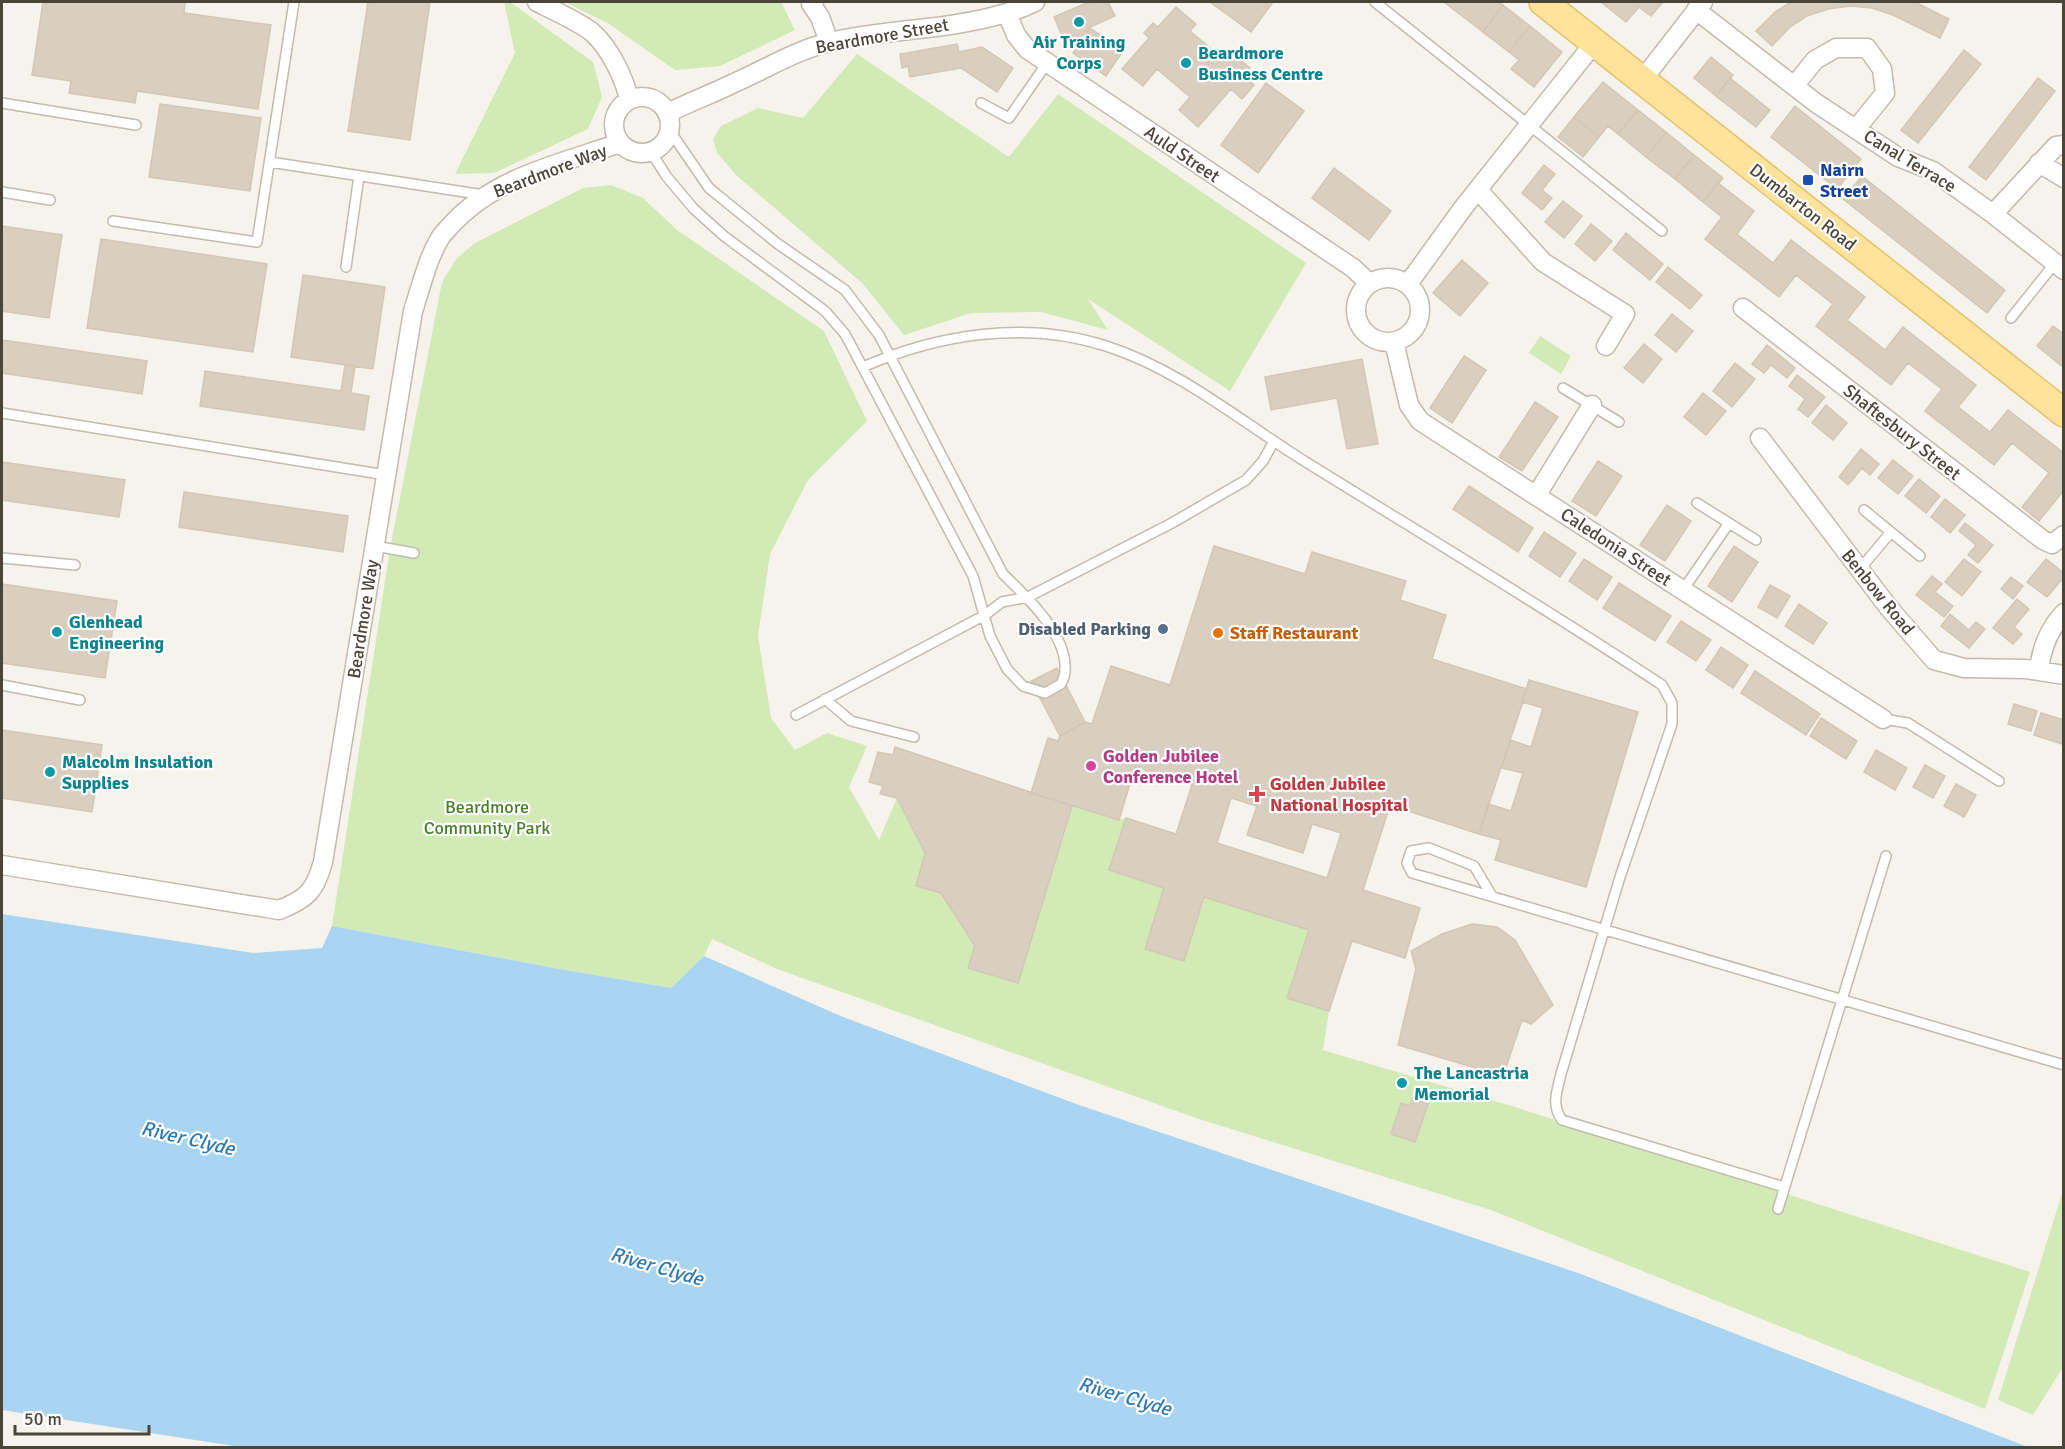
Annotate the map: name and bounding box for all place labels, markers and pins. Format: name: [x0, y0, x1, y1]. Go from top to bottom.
marker: Air Training Corps: [1072, 15, 1086, 29]
place label: Air Training Corps: [1033, 31, 1126, 74]
place label: Beardmore Business Centre: [1198, 42, 1323, 85]
marker: Beardmore Business Centre: [1179, 56, 1193, 70]
place label: Nairn Street: [1820, 159, 1869, 202]
marker: Nairn Street: [1801, 173, 1815, 187]
place label: Glenhead Engineering: [69, 611, 165, 654]
place label: Disabled Parking: [1018, 618, 1151, 640]
marker: Disabled Parking: [1156, 622, 1170, 636]
place label: Staff Restaurant: [1230, 622, 1359, 644]
marker: Glenhead Engineering: [50, 625, 64, 639]
marker: Staff Restaurant: [1211, 626, 1225, 640]
place label: Golden Jubilee Conference Hotel: [1103, 745, 1239, 788]
place label: Malcolm Insulation Supplies: [62, 751, 213, 794]
marker: Golden Jubilee Conference Hotel: [1084, 759, 1098, 773]
marker: Malcolm Insulation Supplies: [43, 765, 57, 779]
place label: Golden Jubilee National Hospital: [1270, 773, 1408, 816]
marker: Golden Jubilee National Hospital: [1248, 785, 1266, 803]
place label: The Lancastria Memorial: [1414, 1062, 1529, 1105]
marker: The Lancastria Memorial: [1395, 1076, 1409, 1090]

